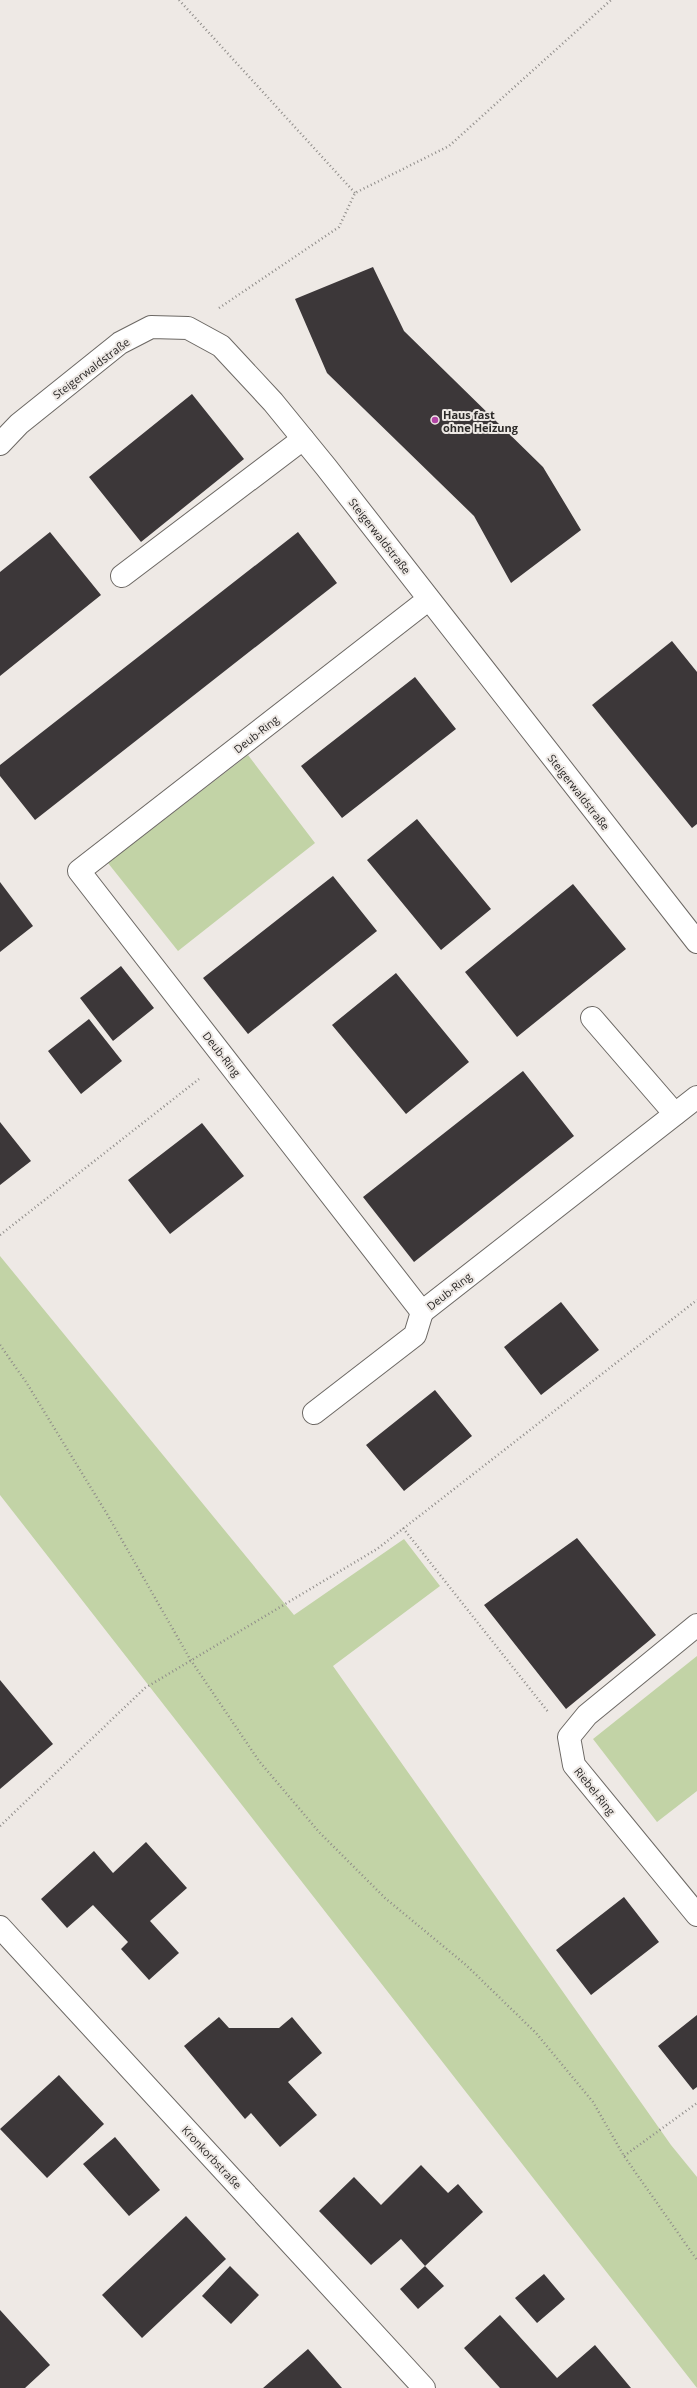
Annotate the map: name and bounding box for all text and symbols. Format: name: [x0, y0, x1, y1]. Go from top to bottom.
street label: Steigerwaldstraße: [50, 334, 132, 402]
place label: Haus fast ohne Heizung: [443, 407, 519, 435]
marker: Haus fast ohne Heizung: [430, 415, 440, 425]
street label: Steigerwaldstraße: [346, 495, 414, 577]
street label: Deub-Ring: [230, 712, 282, 756]
street label: Steigerwaldstraße: [545, 751, 613, 833]
street label: Deub-Ring: [200, 1028, 244, 1080]
street label: Deub-Ring: [423, 1269, 475, 1313]
street label: Riebel-Ring: [571, 1764, 619, 1818]
street label: Kronkorbstraße: [179, 2122, 245, 2192]

